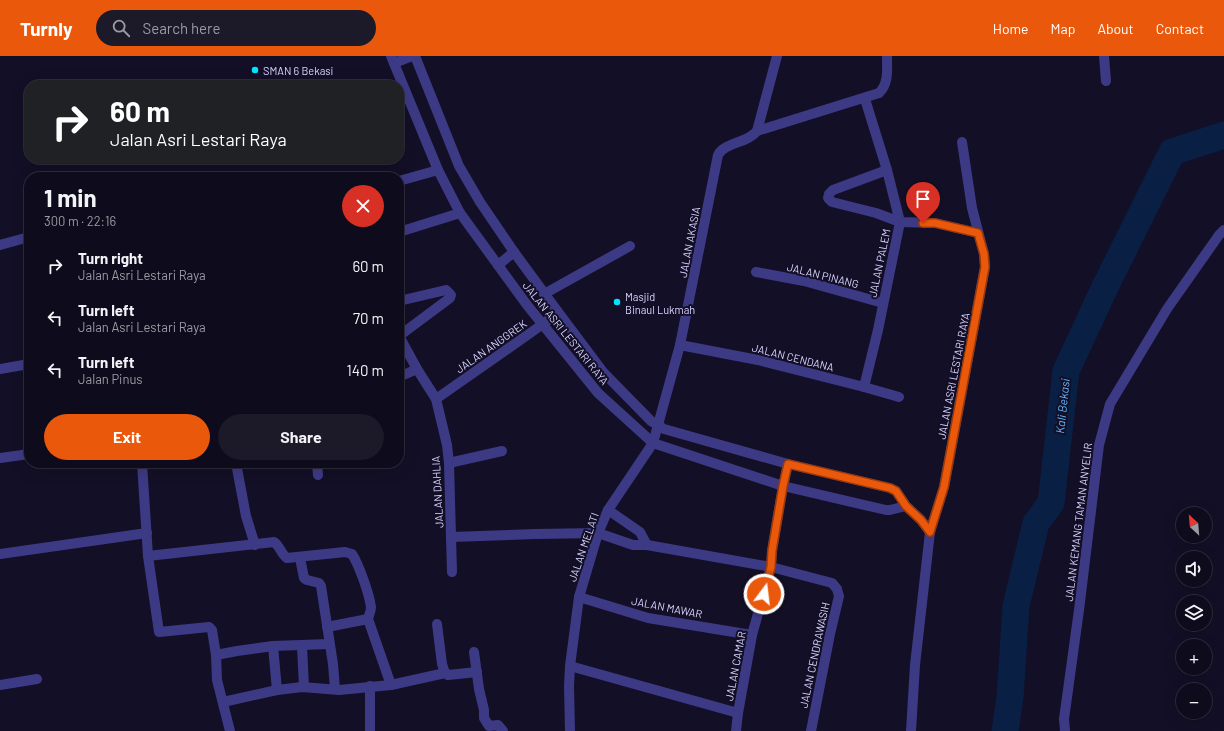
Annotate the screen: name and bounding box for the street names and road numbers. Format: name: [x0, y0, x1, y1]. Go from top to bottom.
street label: JALAN AKASIA: [676, 205, 702, 279]
street label: JALAN PALEM: [865, 228, 893, 298]
street label: JALAN PINANG: [786, 260, 860, 290]
street label: JALAN ASRI LESTARI RAYA: [520, 279, 612, 387]
street label: JALAN ASRI LESTARI RAYA: [934, 311, 972, 440]
street label: JALAN ANGGREK: [453, 317, 529, 375]
street label: JALAN CENDANA: [751, 341, 836, 374]
street label: JALAN KEMANG TAMAN ANYELIR: [1062, 442, 1094, 602]
street label: JALAN DAHLIA: [429, 455, 445, 528]
street label: JALAN MELATI: [565, 511, 601, 583]
street label: JALAN MAWAR: [630, 594, 704, 620]
street label: JALAN CENDRAWASIH: [796, 601, 832, 709]
street label: JALAN CAMAR: [722, 630, 748, 702]

